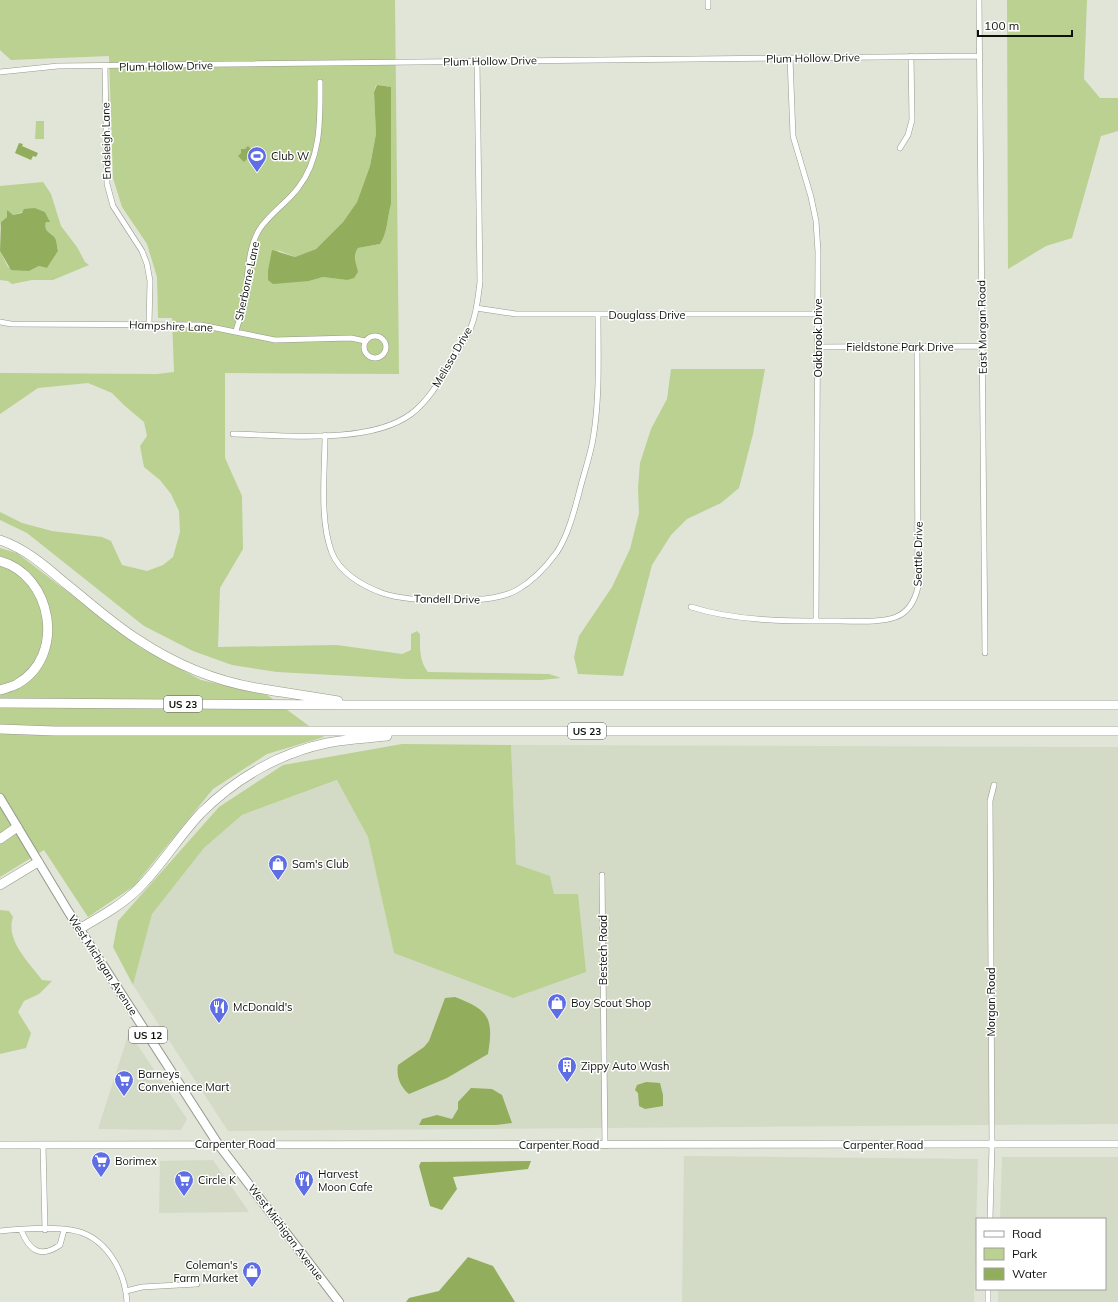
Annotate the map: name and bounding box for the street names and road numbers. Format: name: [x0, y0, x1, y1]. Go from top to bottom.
street label: Plum Hollow Drive: [766, 50, 860, 66]
street label: Plum Hollow Drive: [443, 53, 537, 69]
street label: Plum Hollow Drive: [119, 58, 213, 74]
street label: Endsleigh Lane: [98, 102, 114, 180]
street label: Sherborne Lane: [232, 240, 262, 322]
street label: East Morgan Road: [974, 280, 990, 374]
street label: Oakbrook Drive: [811, 299, 825, 377]
street label: Douglass Drive: [608, 308, 686, 322]
street label: Hampshire Lane: [129, 318, 213, 334]
street label: Melissa Drive: [429, 324, 475, 390]
street label: Fieldstone Park Drive: [846, 340, 954, 354]
street label: Seattle Drive: [910, 521, 926, 587]
street label: Tandell Drive: [414, 591, 480, 607]
road number: US 23: [164, 696, 202, 712]
road number: US 23: [568, 723, 606, 739]
street label: West Michigan Avenue: [65, 912, 141, 1018]
street label: Bestech Road: [596, 915, 610, 985]
street label: Morgan Road: [984, 967, 998, 1037]
road number: US 12: [129, 1027, 167, 1043]
street label: Carpenter Road: [195, 1137, 275, 1151]
street label: Carpenter Road: [519, 1138, 599, 1152]
street label: Carpenter Road: [843, 1138, 923, 1152]
street label: West Michigan Avenue: [245, 1181, 327, 1283]

